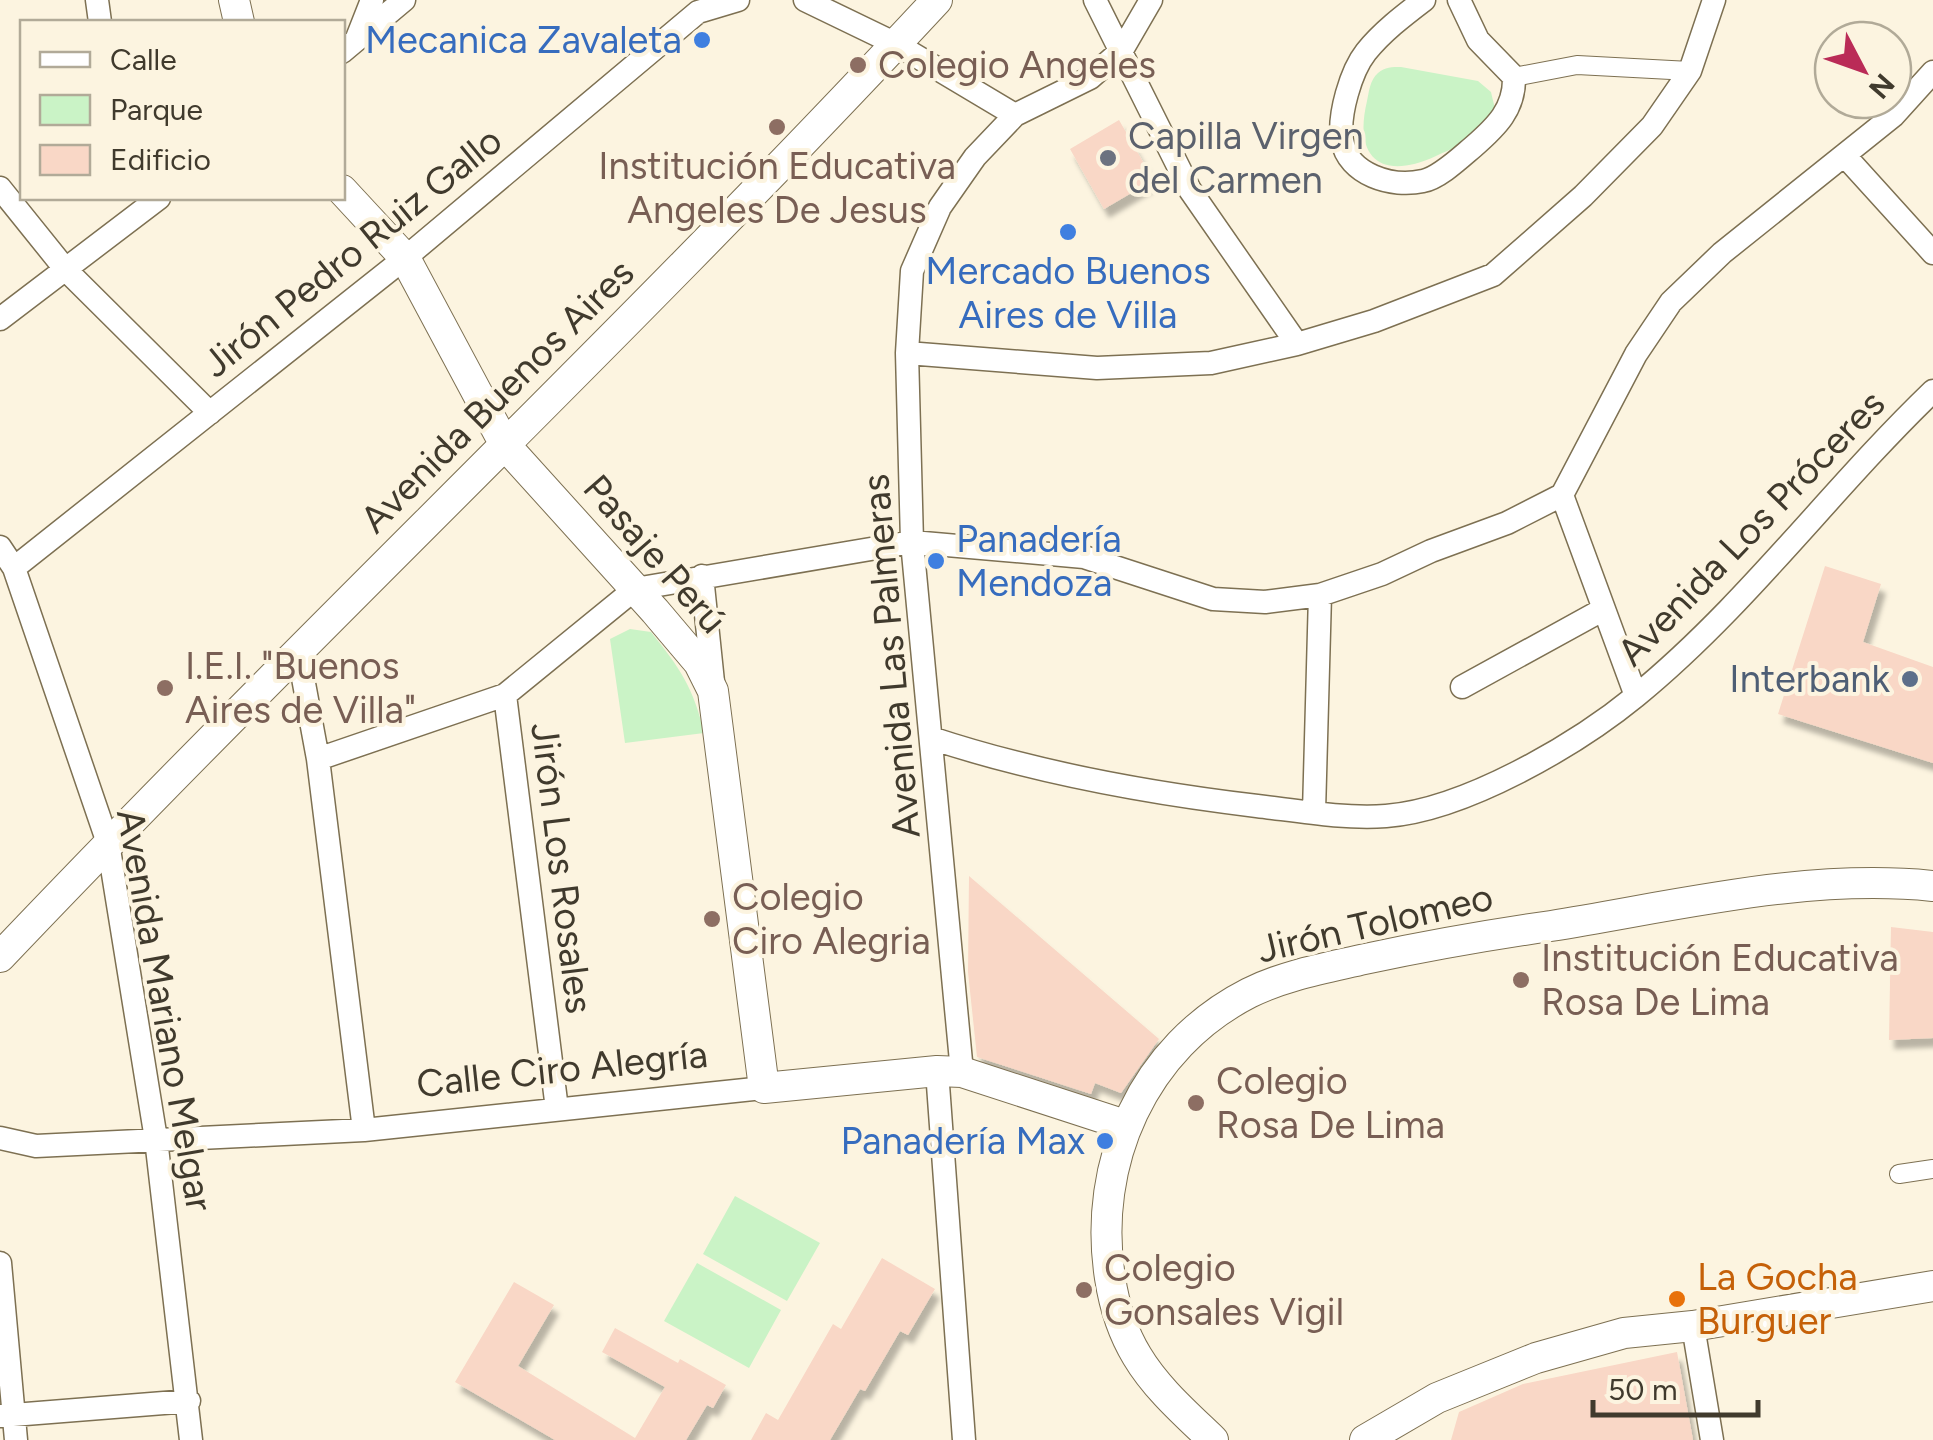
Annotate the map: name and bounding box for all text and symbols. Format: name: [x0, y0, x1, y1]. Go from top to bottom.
place label: Mecanica Zavaleta: [365, 17, 682, 63]
legend: [20, 20, 345, 200]
north arrow: [1813, 20, 1913, 120]
marker: Mecanica Zavaleta: [691, 29, 713, 51]
text: Calle: [110, 41, 177, 78]
place label: Colegio Angeles: [878, 42, 1156, 88]
marker: Colegio Angeles: [847, 54, 869, 76]
text: N: [1862, 67, 1902, 106]
text: Parque: [110, 91, 203, 128]
place label: Capilla Virgen del Carmen: [1128, 113, 1364, 203]
marker: Institución Educativa Angeles De Jesus: [766, 116, 788, 138]
street label: Jirón Pedro Ruiz Gallo: [193, 117, 511, 387]
text: Edificio: [110, 141, 211, 178]
place label: Institución Educativa Angeles De Jesus: [598, 143, 956, 233]
marker: Capilla Virgen del Carmen: [1097, 147, 1119, 169]
marker: Mercado Buenos Aires de Villa: [1057, 221, 1079, 243]
place label: Mercado Buenos Aires de Villa: [925, 248, 1211, 338]
street label: Avenida Buenos Aires: [351, 250, 643, 542]
street label: Avenida Los Próceres: [1608, 381, 1894, 675]
street label: Pasaje Perú: [574, 465, 736, 643]
street label: Avenida Las Palmeras: [852, 472, 930, 840]
place label: Panadería Mendoza: [956, 516, 1122, 606]
marker: Panadería Mendoza: [925, 550, 947, 572]
place label: I.E.I. "Buenos Aires de Villa": [185, 643, 416, 733]
place label: Interbank: [1729, 656, 1891, 702]
marker: Interbank: [1899, 668, 1921, 690]
marker: I.E.I. "Buenos Aires de Villa": [154, 677, 176, 699]
street label: Jirón Los Rosales: [521, 720, 603, 1016]
street label: Avenida Mariano Melgar: [107, 805, 223, 1215]
place label: Colegio Ciro Alegria: [732, 874, 931, 964]
street label: Jirón Tolomeo: [1253, 874, 1497, 972]
marker: Colegio Ciro Alegria: [701, 908, 723, 930]
place label: Institución Educativa Rosa De Lima: [1541, 935, 1899, 1025]
marker: Institución Educativa Rosa De Lima: [1510, 969, 1532, 991]
street label: Calle Ciro Alegría: [414, 1031, 710, 1107]
place label: Colegio Rosa De Lima: [1216, 1058, 1445, 1148]
marker: Colegio Rosa De Lima: [1185, 1092, 1207, 1114]
place label: Panadería Max: [840, 1118, 1085, 1164]
marker: Panadería Max: [1094, 1130, 1116, 1152]
place label: Colegio Gonsales Vigil: [1104, 1245, 1344, 1335]
place label: La Gocha Burguer: [1697, 1254, 1858, 1344]
marker: Colegio Gonsales Vigil: [1073, 1279, 1095, 1301]
marker: La Gocha Burguer: [1666, 1288, 1688, 1310]
scale bar: [1593, 1355, 1758, 1417]
text: 50 m: [1608, 1371, 1677, 1408]

